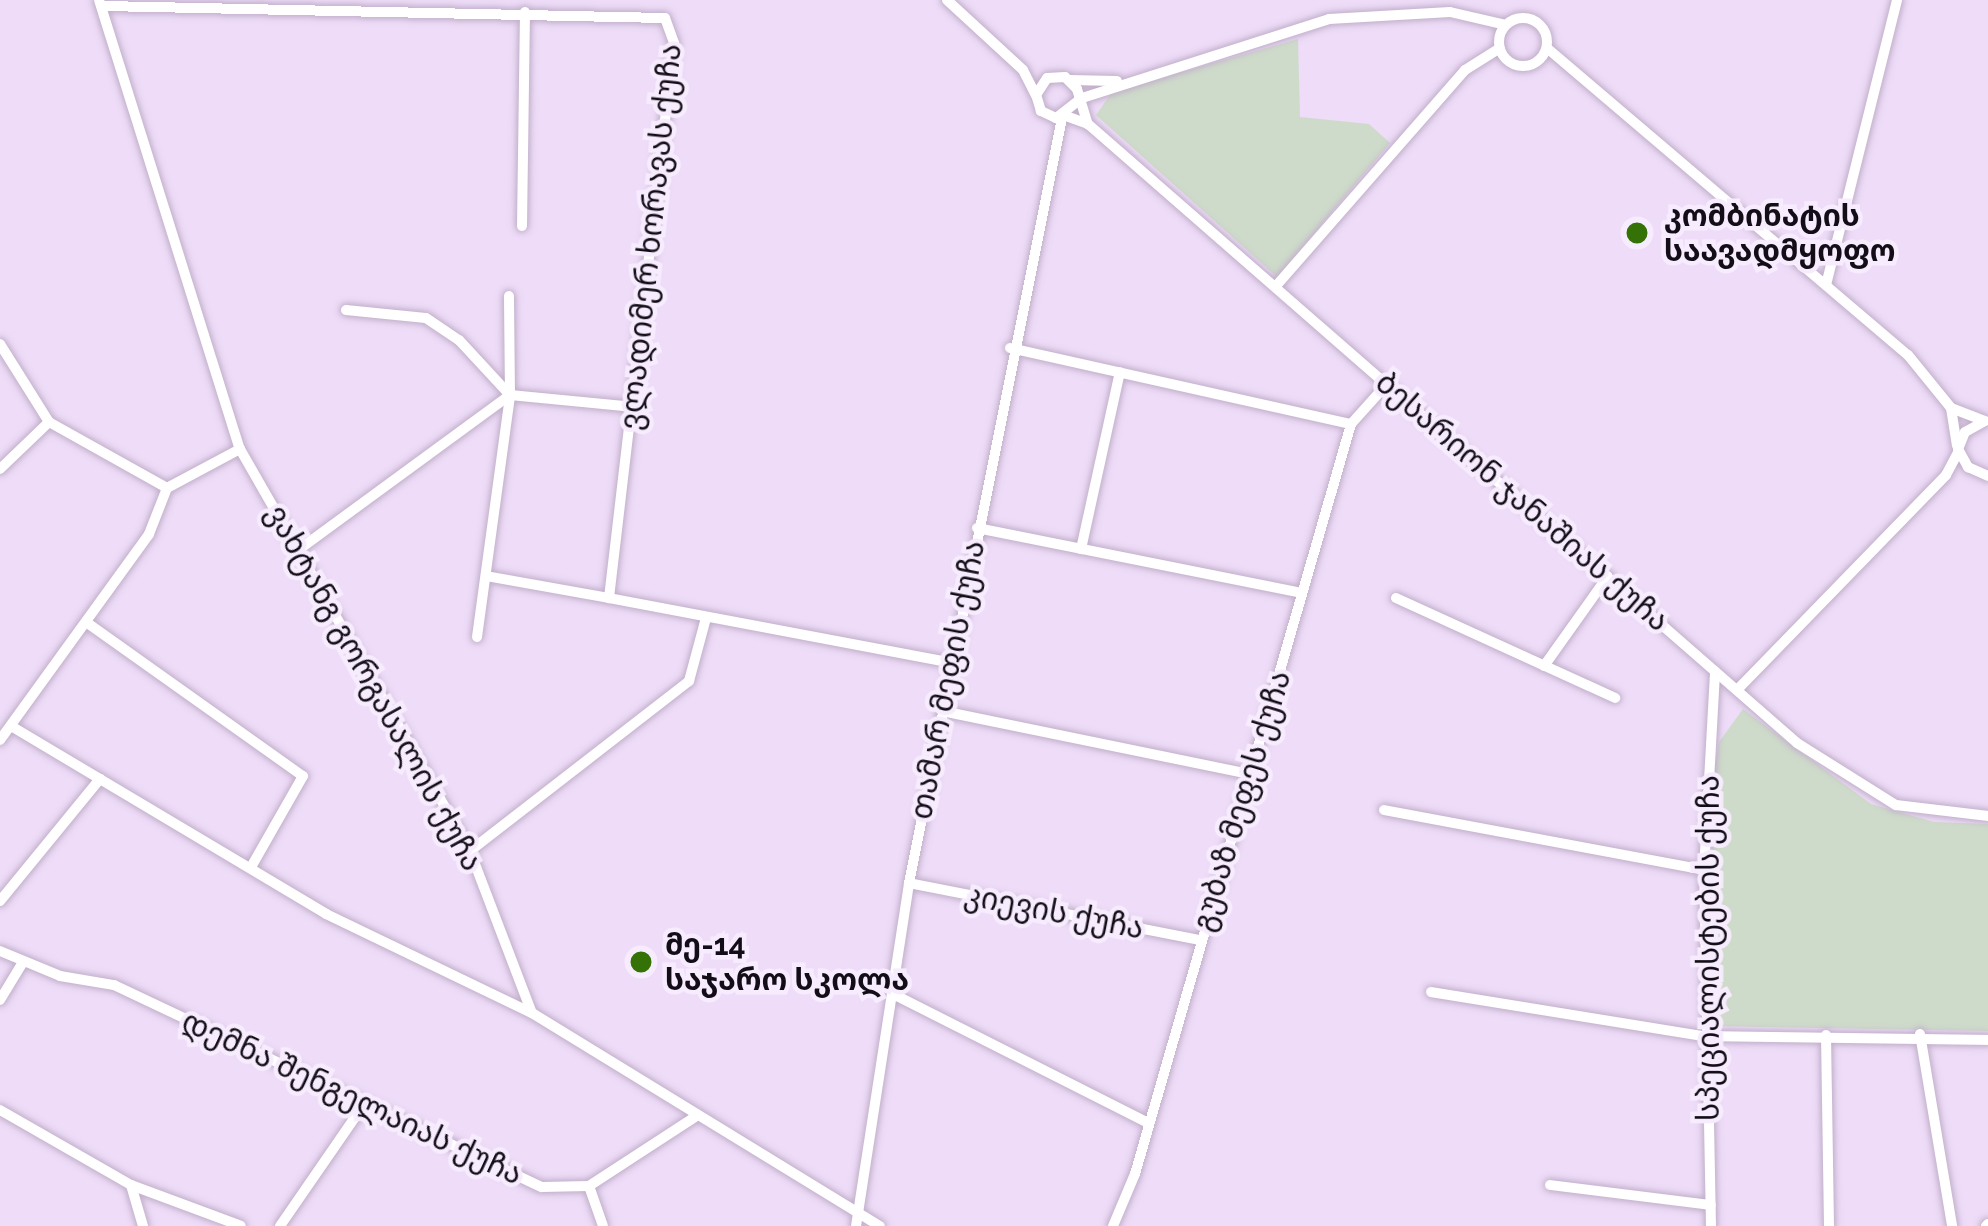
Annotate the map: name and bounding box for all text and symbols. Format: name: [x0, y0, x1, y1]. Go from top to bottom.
street label: ვლადიმერ ხორავას ქუჩა: [613, 42, 689, 432]
place label: კომბინატის საავადმყოფო: [1664, 198, 1896, 268]
marker: კომბინატის საავადმყოფო: [1621, 217, 1653, 249]
street label: ბესარიონ ჯანაშიას ქუჩა: [1368, 365, 1676, 639]
street label: ვახტანგ გორგასალის ქუჩა: [258, 499, 490, 877]
street label: თამარ მეფის ქუჩა: [903, 538, 993, 822]
street label: გუბაზ მეფეს ქუჩა: [1185, 666, 1299, 936]
street label: სპეციალისტების ქუჩა: [1691, 775, 1727, 1121]
street label: კიევის ქუჩა: [961, 877, 1147, 947]
place label: მე-14 საჯარო სკოლა: [665, 927, 909, 998]
marker: მე-14 საჯარო სკოლა: [628, 949, 654, 975]
street label: დემნა შენგელაიას ქუჩა: [176, 1003, 528, 1193]

